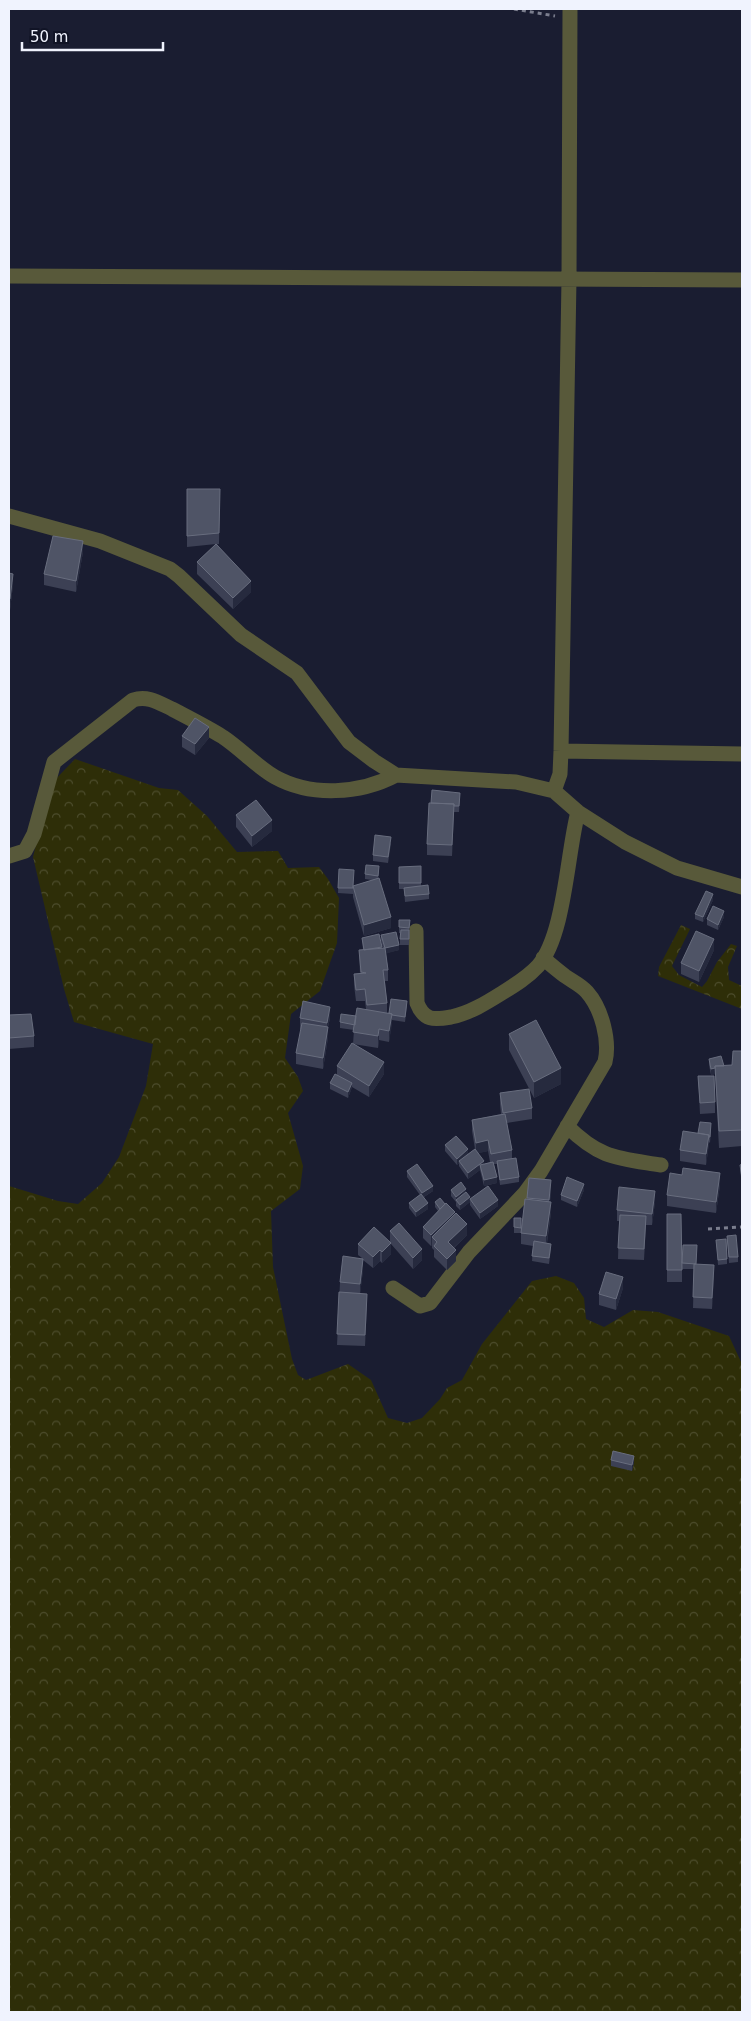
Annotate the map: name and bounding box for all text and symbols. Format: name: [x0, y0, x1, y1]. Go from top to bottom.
scale bar: [22, 20, 164, 52]
text: 50 m: [30, 28, 68, 46]

